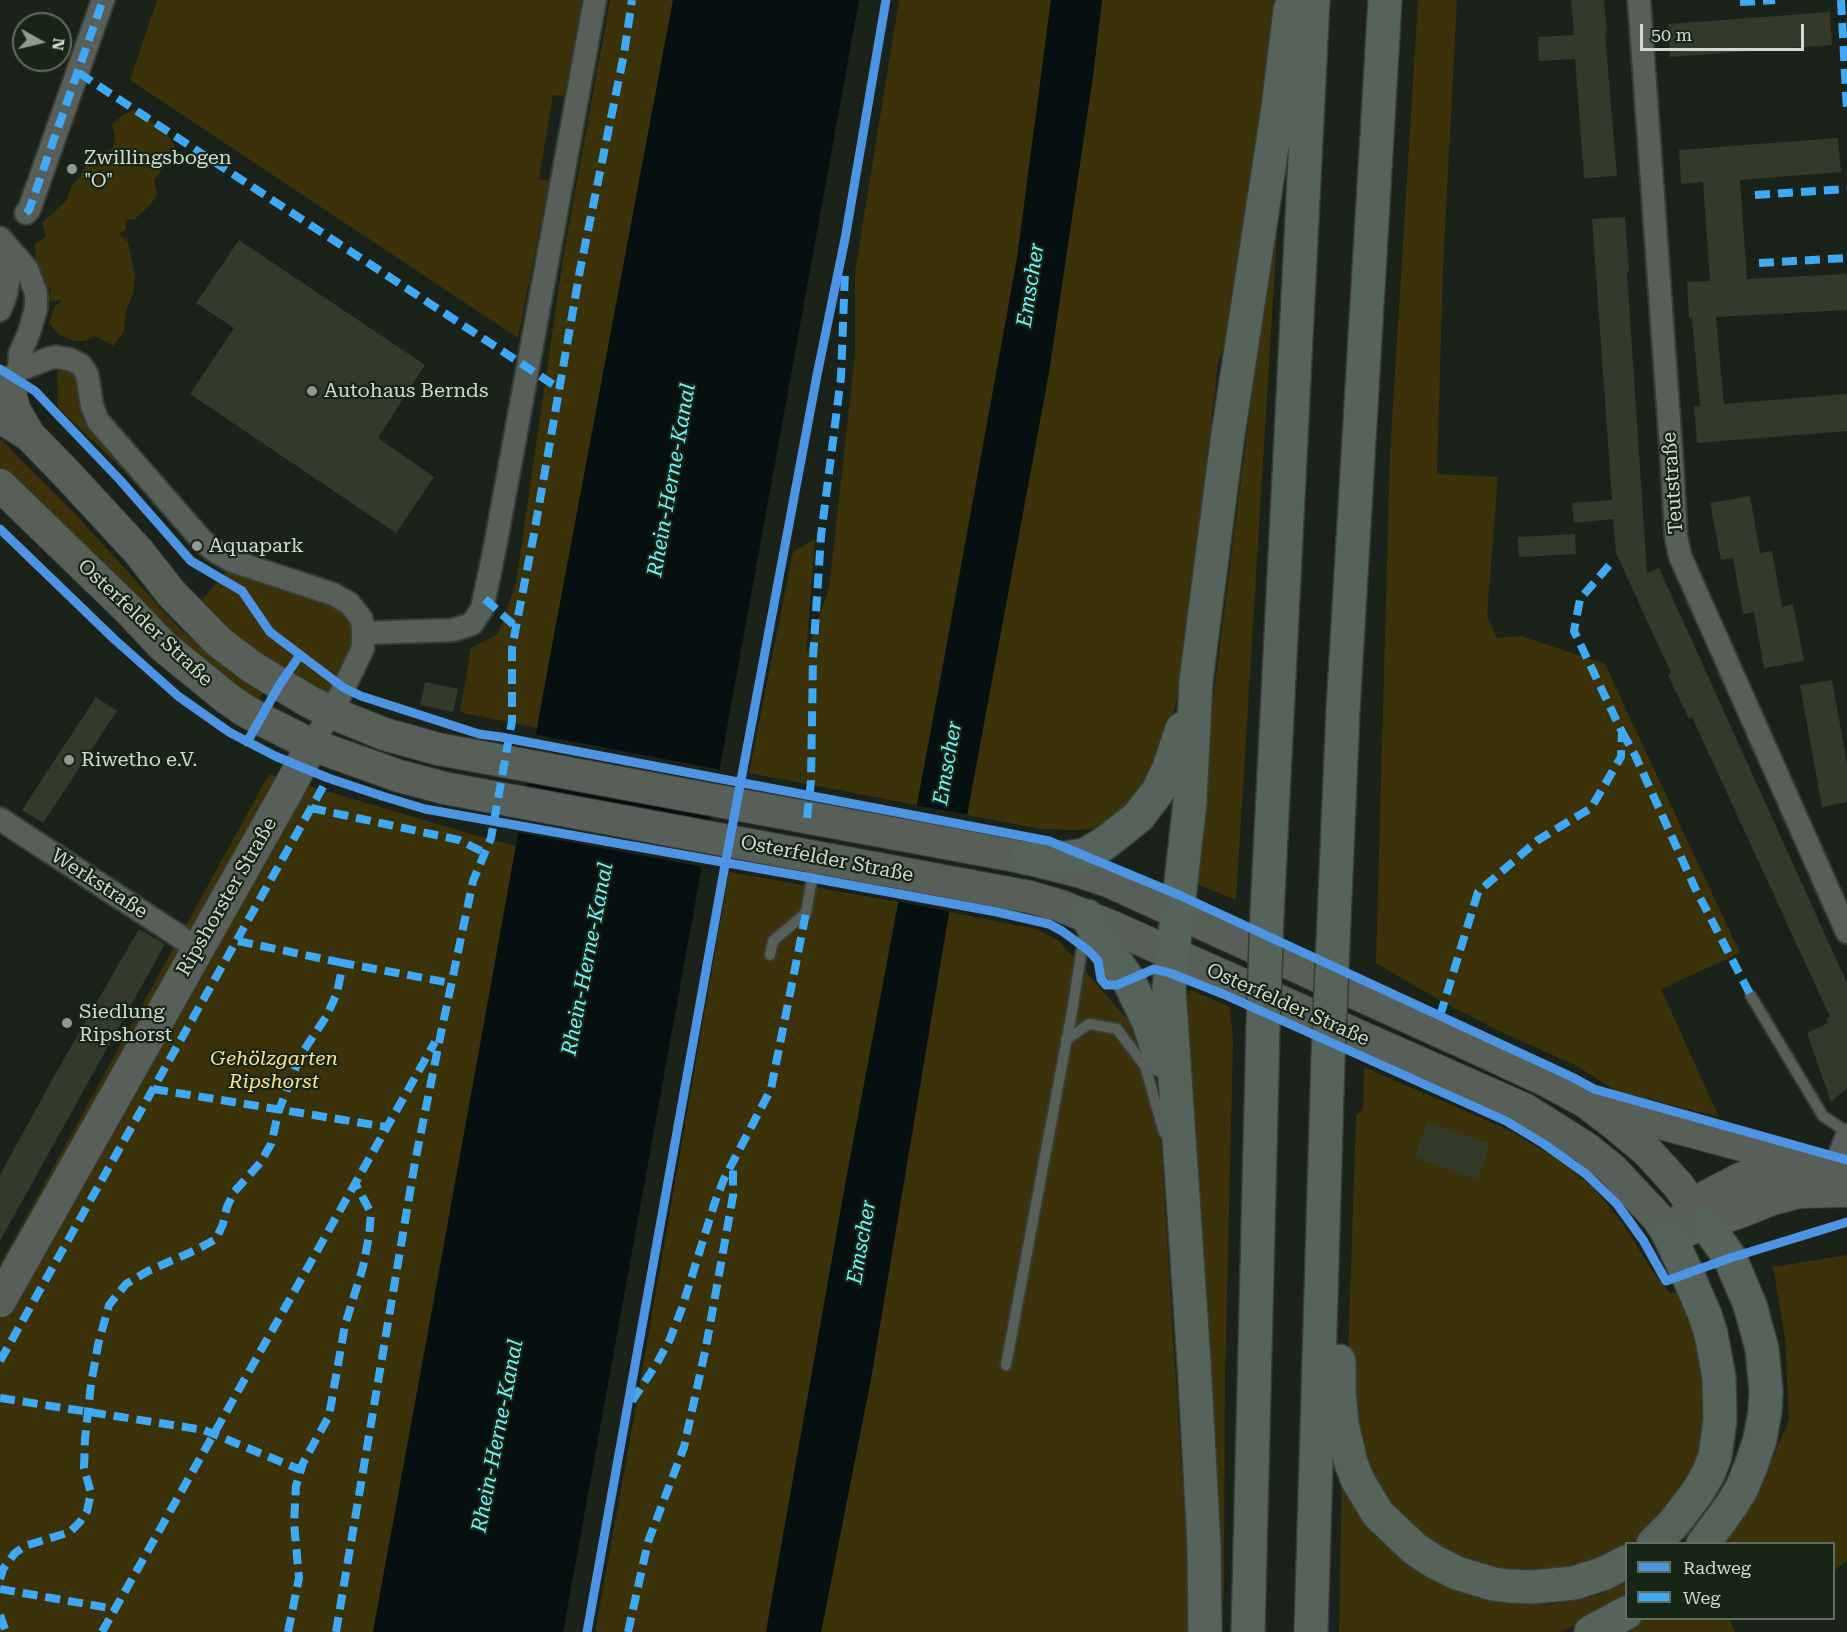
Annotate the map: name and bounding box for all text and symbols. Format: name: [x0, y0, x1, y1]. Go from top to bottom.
north arrow: [12, 12, 72, 72]
scale bar: [1643, 12, 1806, 50]
text: 50 m: [1651, 24, 1692, 45]
text: N: [48, 37, 69, 52]
place label: Zwillingsbogen "O": [84, 146, 232, 193]
marker: Zwillingsbogen "O": [65, 162, 79, 176]
water label: Emscher: [1012, 241, 1050, 329]
place label: Autohaus Bernds: [324, 379, 488, 403]
water label: Rhein-Herne-Kanal: [643, 381, 701, 579]
marker: Autohaus Bernds: [305, 384, 319, 398]
street label: Teutstraße: [1657, 431, 1689, 535]
place label: Aquapark: [209, 534, 304, 558]
marker: Aquapark: [190, 539, 204, 553]
street label: Osterfelder Straße: [73, 554, 217, 692]
water label: Emscher: [928, 719, 968, 807]
place label: Riwetho e.V.: [81, 748, 197, 772]
marker: Riwetho e.V.: [62, 753, 76, 767]
street label: Ripshorster Straße: [172, 813, 282, 981]
street label: Osterfelder Straße: [738, 830, 916, 888]
street label: Werkstraße: [46, 844, 152, 924]
water label: Rhein-Herne-Kanal: [557, 861, 619, 1057]
street label: Osterfelder Straße: [1203, 958, 1373, 1052]
place label: Siedlung Ripshorst: [79, 1000, 172, 1047]
marker: Siedlung Ripshorst: [60, 1016, 74, 1030]
park label: Gehölzgarten Ripshorst: [210, 1047, 338, 1094]
water label: Emscher: [842, 1198, 882, 1286]
water label: Rhein-Herne-Kanal: [467, 1338, 529, 1534]
legend: [1625, 1542, 1835, 1620]
text: Radweg: [1683, 1557, 1751, 1578]
text: Weg: [1683, 1587, 1721, 1608]

